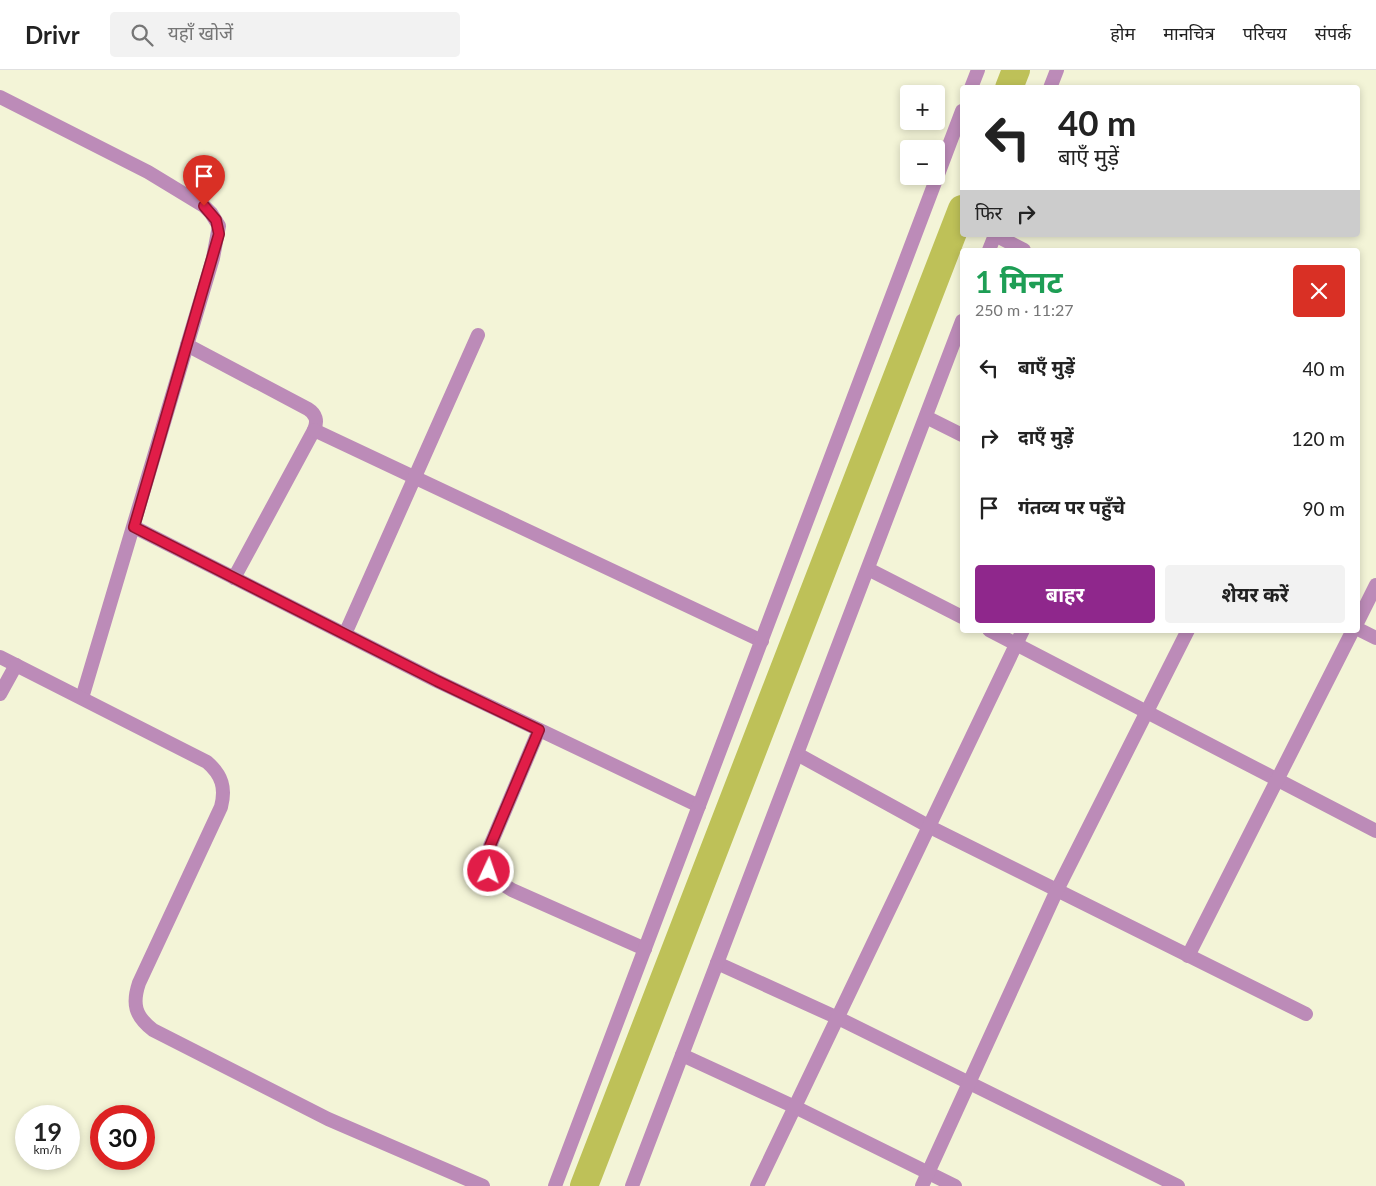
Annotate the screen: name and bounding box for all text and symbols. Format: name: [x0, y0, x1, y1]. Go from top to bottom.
search box: [110, 12, 460, 57]
text: Drivr: [25, 20, 80, 49]
icon: search: [128, 21, 156, 49]
text: यहाँ खोजें: [168, 21, 233, 44]
text: होम: [1110, 22, 1135, 44]
text: मानचित्र: [1163, 22, 1215, 44]
text: परिचय: [1243, 22, 1287, 44]
text: संपर्क: [1315, 22, 1351, 44]
map controls: [900, 85, 945, 185]
button: +: [900, 85, 945, 130]
text: 40 m: [1058, 101, 1136, 143]
icon: left: [975, 105, 1040, 170]
button: −: [900, 140, 945, 185]
text: बाएँ मुड़ें: [1058, 143, 1119, 170]
pin: [183, 155, 225, 206]
icon: arrive: [190, 162, 218, 190]
icon: right: [1012, 200, 1040, 228]
text: फिर: [975, 201, 1002, 224]
text: 1 मिनट: [975, 263, 1063, 299]
button: close: [1293, 265, 1345, 317]
text: 250 m · 11:27: [975, 300, 1074, 319]
icon: left: [975, 354, 1003, 382]
text: बाएँ मुड़ें: [1018, 355, 1075, 378]
text: 40 m: [1302, 357, 1345, 380]
icon: right: [975, 424, 1003, 452]
text: दाएँ मुड़ें: [1018, 425, 1074, 448]
text: 120 m: [1291, 427, 1345, 450]
icon: arrive: [975, 494, 1003, 522]
text: गंतव्य पर पहुँचे: [1018, 495, 1125, 518]
text: 90 m: [1302, 497, 1345, 520]
button: बाहर: [975, 565, 1155, 623]
button: शेयर करें: [1165, 565, 1345, 623]
position arrow: [462, 844, 514, 896]
speed limit sign: 30: [90, 1105, 155, 1170]
text: 19: [33, 1116, 62, 1146]
text: km/h: [33, 1142, 62, 1157]

